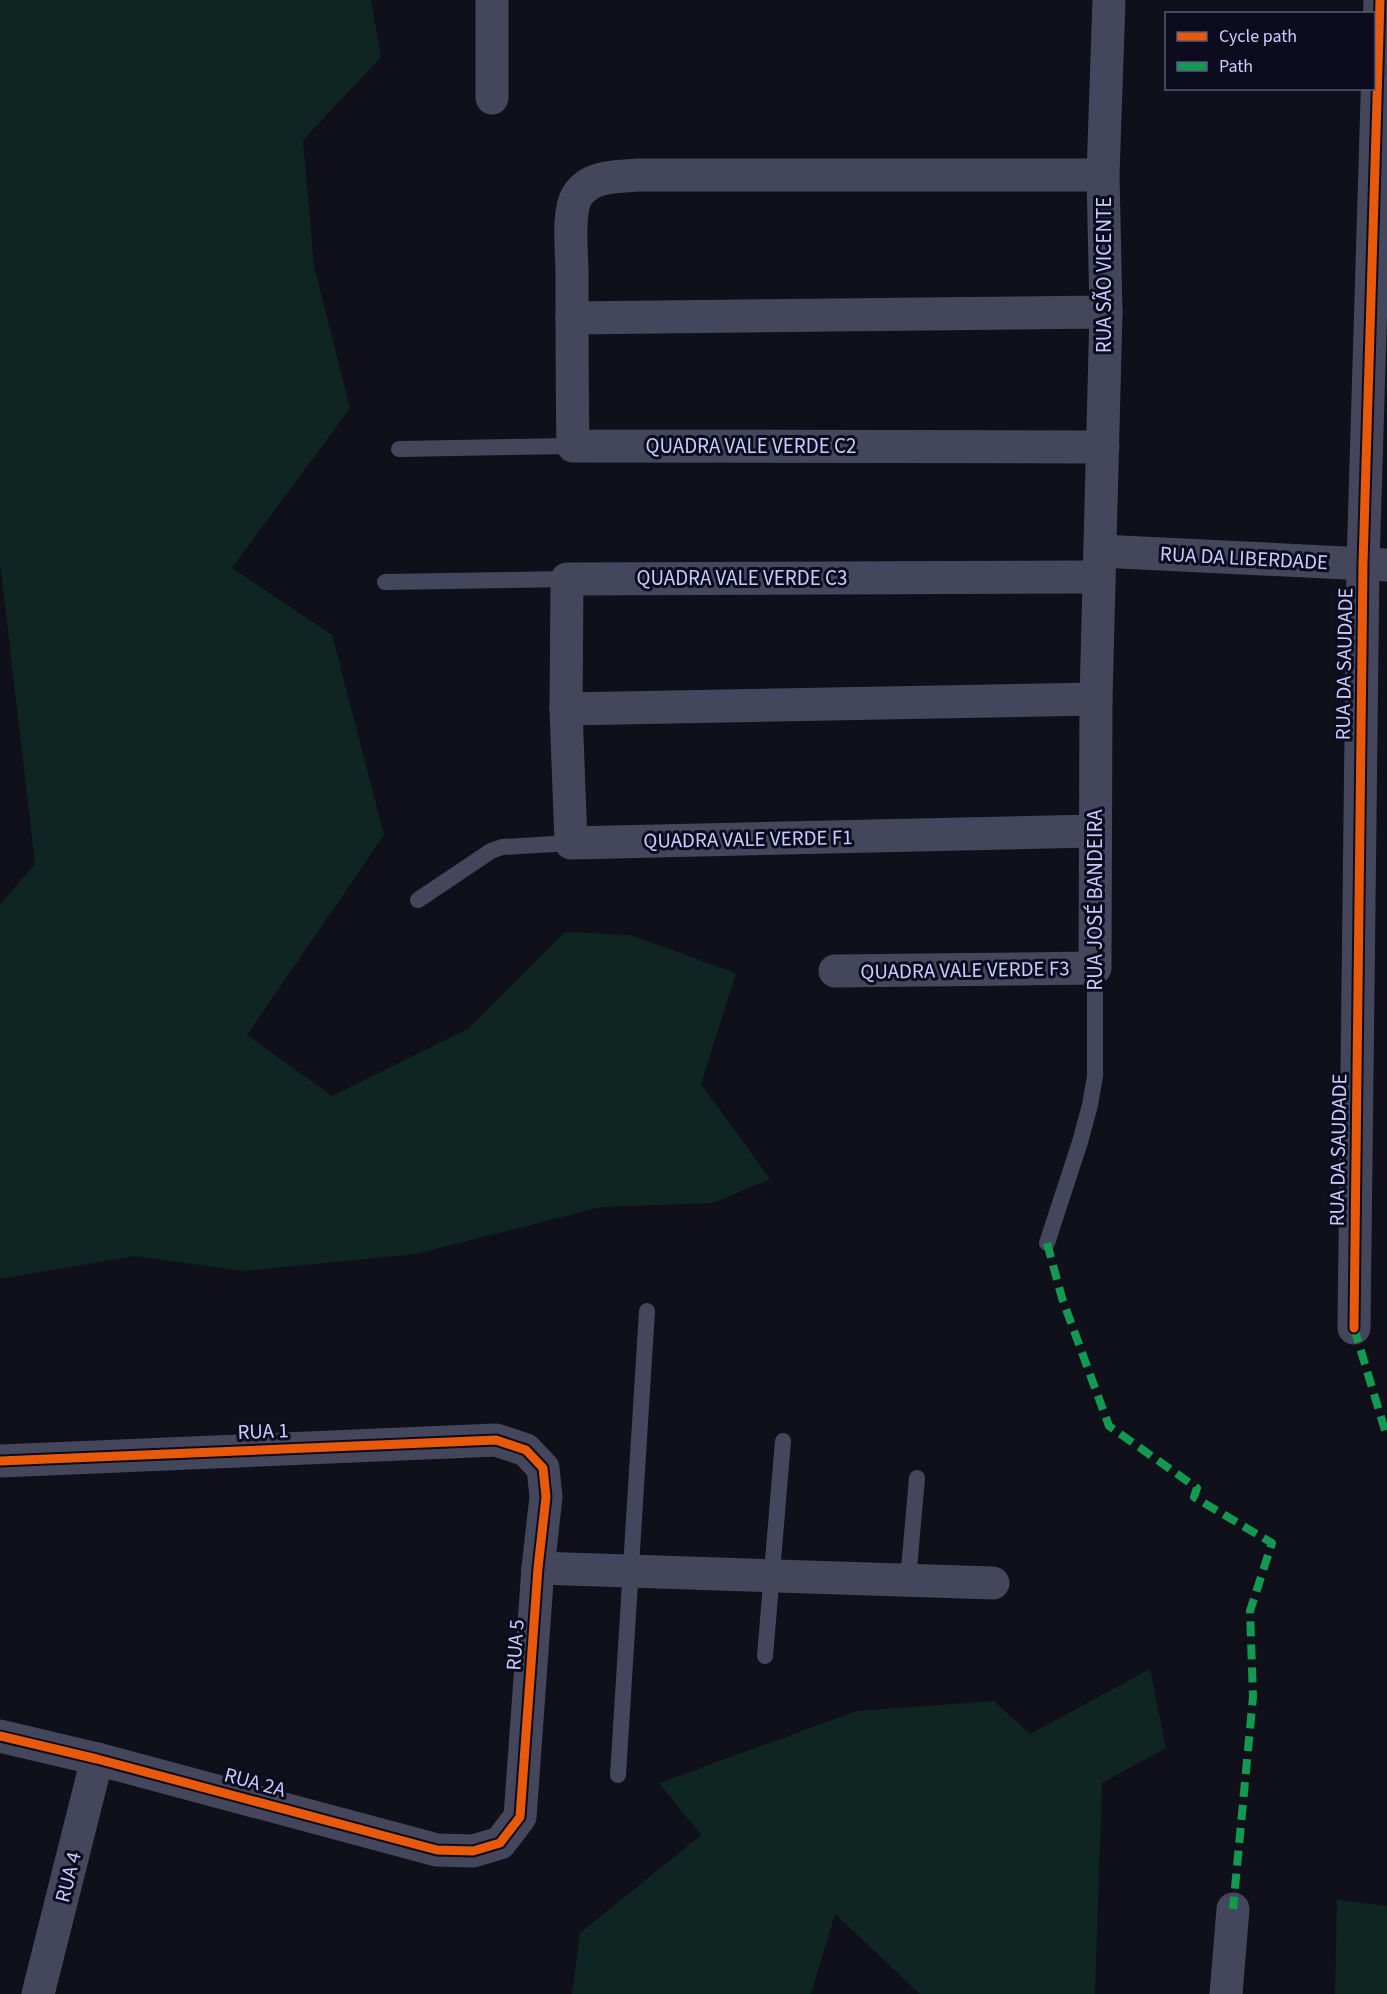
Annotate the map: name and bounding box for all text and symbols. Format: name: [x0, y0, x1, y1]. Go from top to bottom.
legend: [1165, 12, 1375, 90]
text: Cycle path: [1219, 24, 1297, 49]
text: Path: [1219, 54, 1253, 79]
street label: RUA SÃO VICENTE: [1089, 197, 1119, 353]
street label: QUADRA VALE VERDE C2: [646, 431, 856, 461]
street label: RUA DA LIBERDADE: [1159, 539, 1329, 577]
street label: QUADRA VALE VERDE C3: [637, 563, 847, 593]
street label: RUA DA SAUDADE: [1328, 587, 1360, 741]
street label: RUA JOSÉ BANDEIRA: [1080, 809, 1110, 991]
street label: QUADRA VALE VERDE F1: [643, 822, 853, 856]
street label: QUADRA VALE VERDE F3: [860, 953, 1070, 987]
street label: RUA DA SAUDADE: [1322, 1073, 1354, 1227]
street label: RUA 1: [237, 1415, 289, 1447]
street label: RUA 5: [498, 1618, 532, 1672]
street label: RUA 2A: [221, 1759, 290, 1805]
street label: RUA 4: [47, 1849, 89, 1905]

